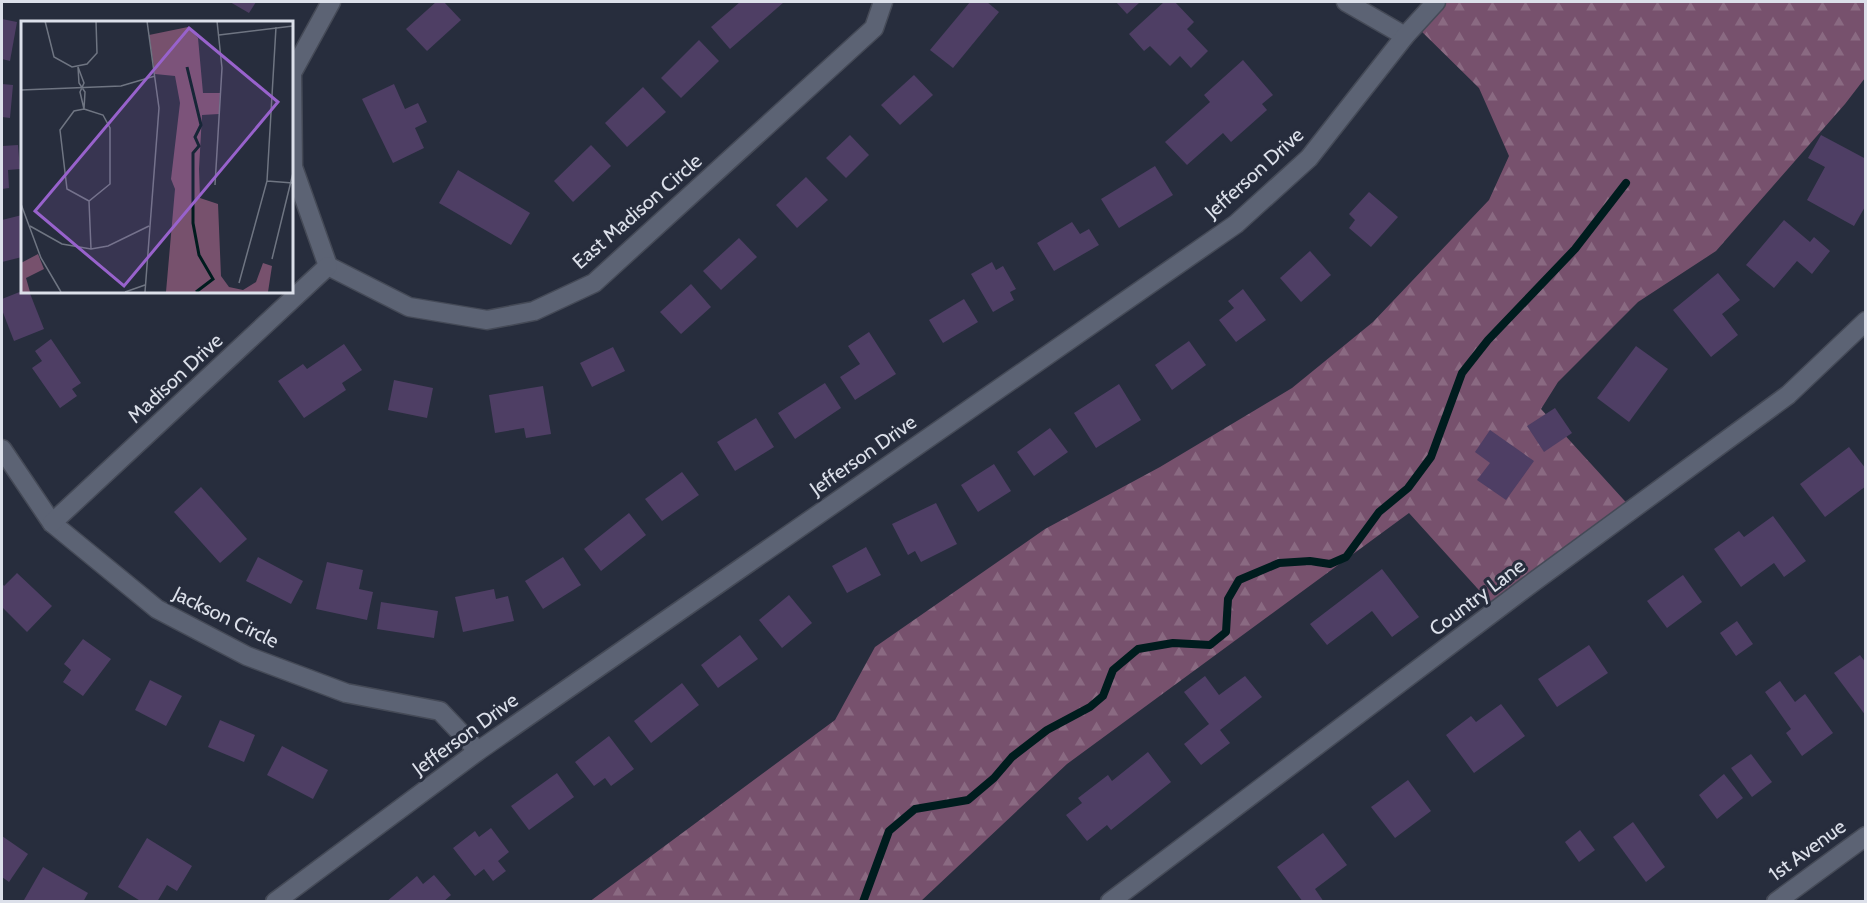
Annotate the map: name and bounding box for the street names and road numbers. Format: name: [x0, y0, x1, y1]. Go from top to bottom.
street label: Jefferson Drive: [1199, 122, 1308, 224]
street label: East Madison Circle: [567, 148, 707, 274]
street label: Madison Drive: [123, 328, 227, 428]
street label: Jefferson Drive: [804, 409, 921, 501]
street label: Country Lane: [1425, 553, 1529, 641]
street label: Jackson Circle: [168, 581, 283, 653]
street label: Jefferson Drive: [407, 688, 522, 781]
street label: 1st Avenue: [1764, 814, 1850, 886]

